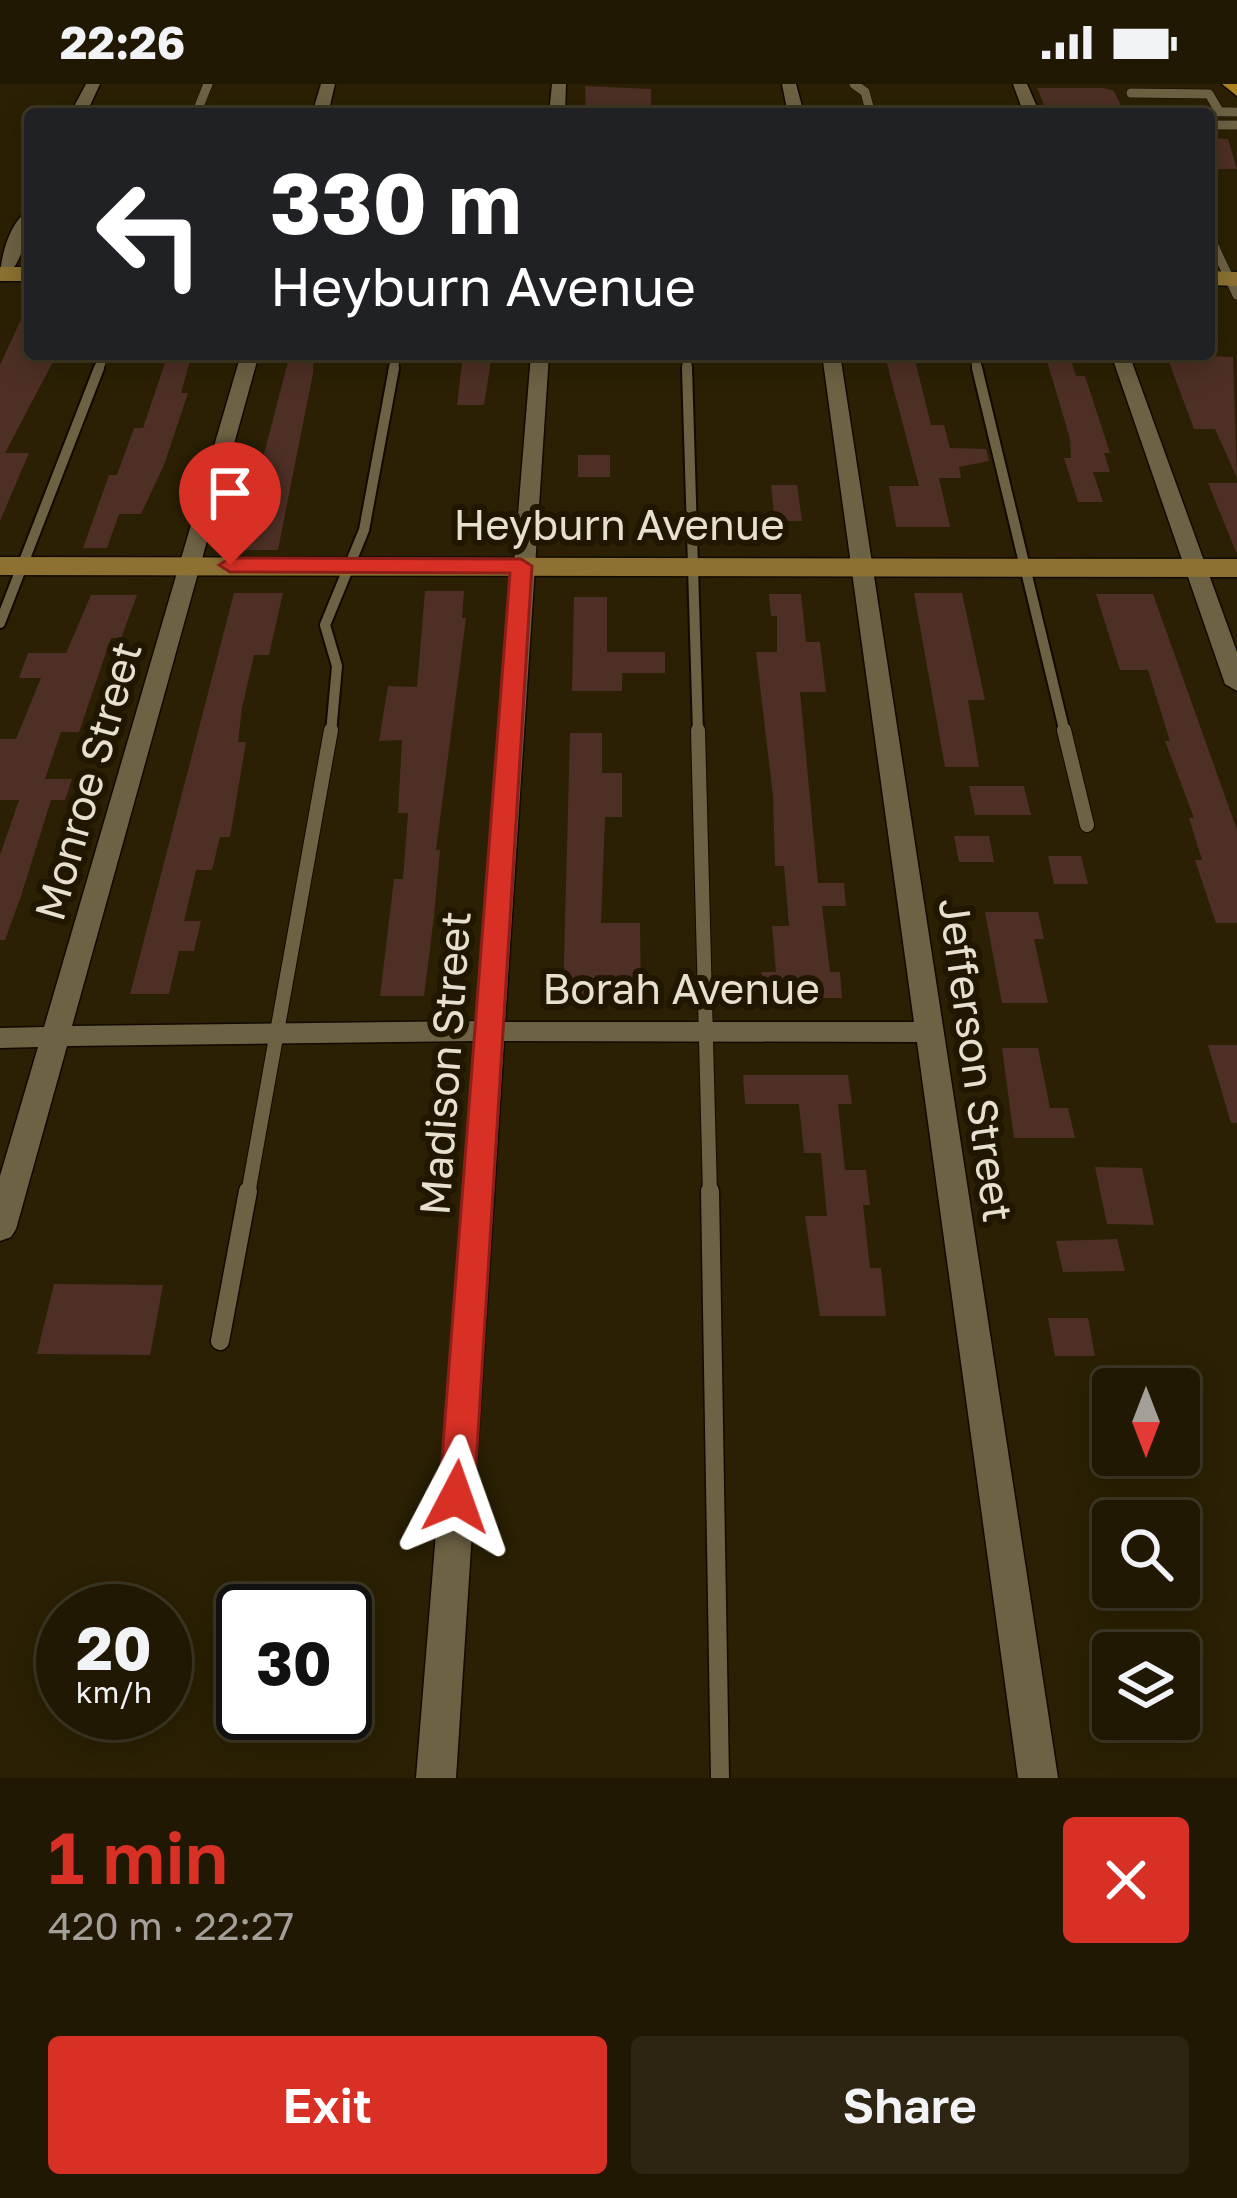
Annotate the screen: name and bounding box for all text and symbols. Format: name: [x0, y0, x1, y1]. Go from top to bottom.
text: 22:26: [60, 15, 185, 69]
text: 330 m: [270, 152, 522, 252]
icon: left: [72, 156, 228, 312]
text: Heyburn Avenue: [270, 253, 696, 318]
pin: [179, 442, 281, 565]
icon: arrive: [197, 460, 263, 526]
street label: Heyburn Avenue: [453, 499, 785, 549]
street label: Monroe Street: [23, 636, 151, 926]
street label: Jefferson Street: [929, 895, 1024, 1225]
street label: Madison Street: [408, 909, 480, 1217]
street label: Borah Avenue: [542, 963, 820, 1013]
north arrow: [1092, 1368, 1200, 1476]
map controls: [1092, 1368, 1200, 1740]
position arrow: [393, 1434, 519, 1560]
button: search: [1092, 1500, 1200, 1608]
speed limit sign: 30: [216, 1584, 372, 1740]
text: 20: [76, 1611, 152, 1683]
button: layers: [1092, 1632, 1200, 1740]
text: km/h: [76, 1674, 152, 1710]
text: 1 min: [48, 1813, 228, 1900]
button: close: [1063, 1817, 1189, 1943]
text: 420 m · 22:27: [48, 1902, 294, 1949]
button: Exit: [48, 2036, 607, 2174]
button: Share: [631, 2036, 1189, 2174]

